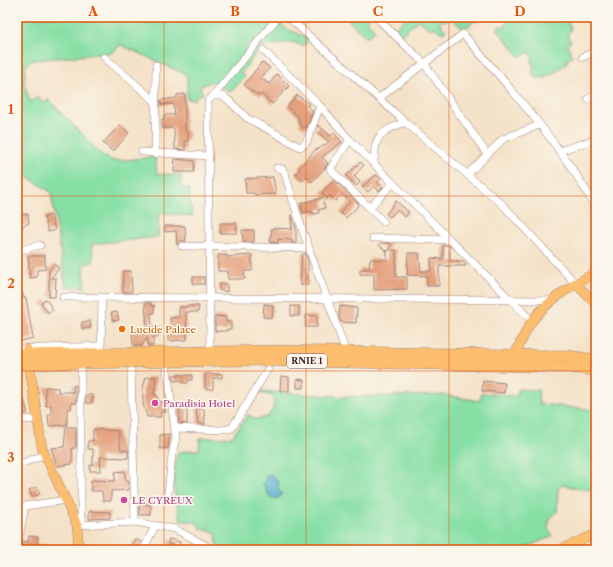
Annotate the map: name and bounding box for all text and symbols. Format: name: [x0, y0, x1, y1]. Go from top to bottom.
text: A: [87, 3, 99, 19]
text: B: [230, 3, 240, 19]
text: C: [373, 3, 383, 19]
text: D: [514, 3, 526, 19]
text: 1: [8, 101, 14, 117]
text: 2: [7, 275, 15, 291]
place label: Lucide Palace: [130, 323, 197, 336]
marker: Lucide Palace: [117, 324, 127, 334]
road number: RNIE 1: [287, 354, 327, 368]
place label: Paradisia Hotel: [163, 397, 235, 410]
marker: Paradisia Hotel: [150, 398, 160, 408]
text: 3: [7, 449, 15, 465]
place label: LE CYREUX: [132, 494, 193, 507]
marker: LE CYREUX: [119, 495, 129, 505]

